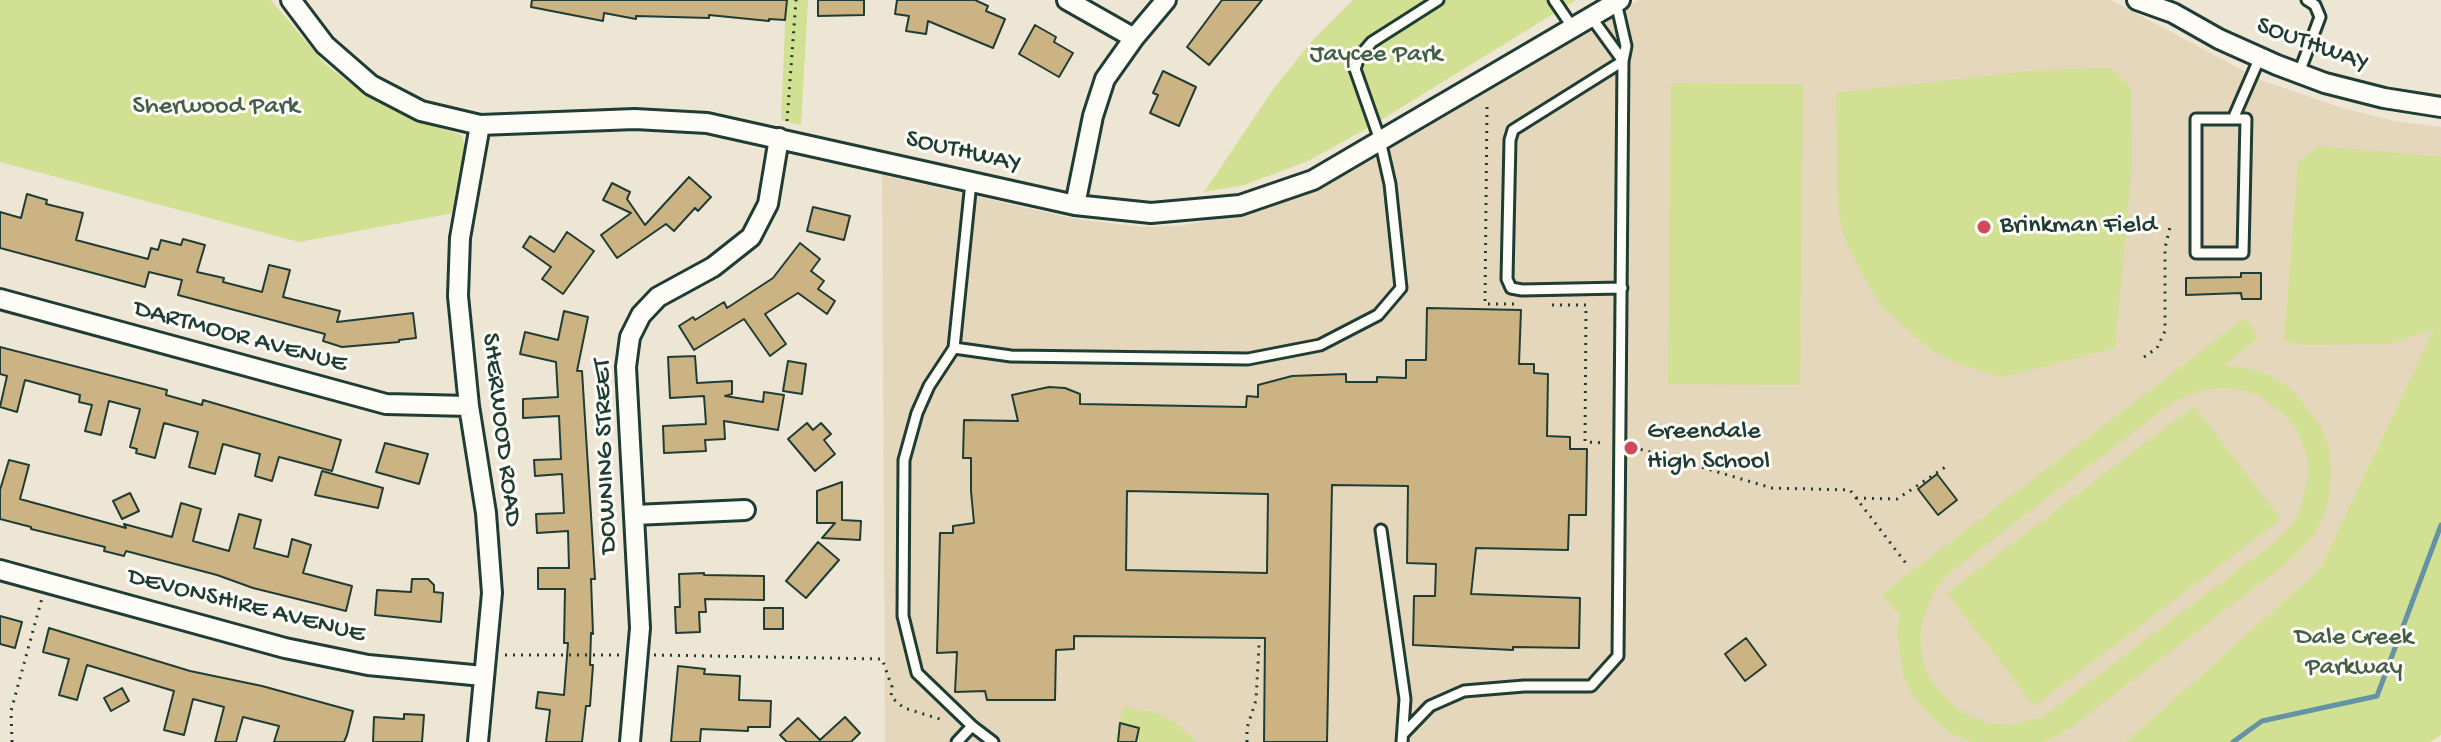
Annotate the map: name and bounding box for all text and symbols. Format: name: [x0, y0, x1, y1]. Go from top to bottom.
street label: SOUTHWAY: [2252, 11, 2372, 81]
park label: Jaycee Park: [1310, 40, 1442, 72]
park label: Sherwood Park: [133, 92, 299, 124]
street label: SOUTHWAY: [902, 125, 1024, 181]
place label: Brinkman Field: [2000, 211, 2157, 243]
marker: Brinkman Field: [1975, 218, 1993, 236]
street label: DARTMOOR AVENUE: [130, 295, 350, 381]
street label: SHERWOOD ROAD: [473, 331, 527, 529]
street label: DOWNING STREET: [588, 358, 626, 554]
place label: Greendale High School: [1647, 417, 1770, 478]
marker: Greendale High School: [1622, 439, 1640, 457]
street label: DEVONSHIRE AVENUE: [124, 562, 368, 652]
park label: Dale Creek Parkway: [2295, 623, 2413, 684]

